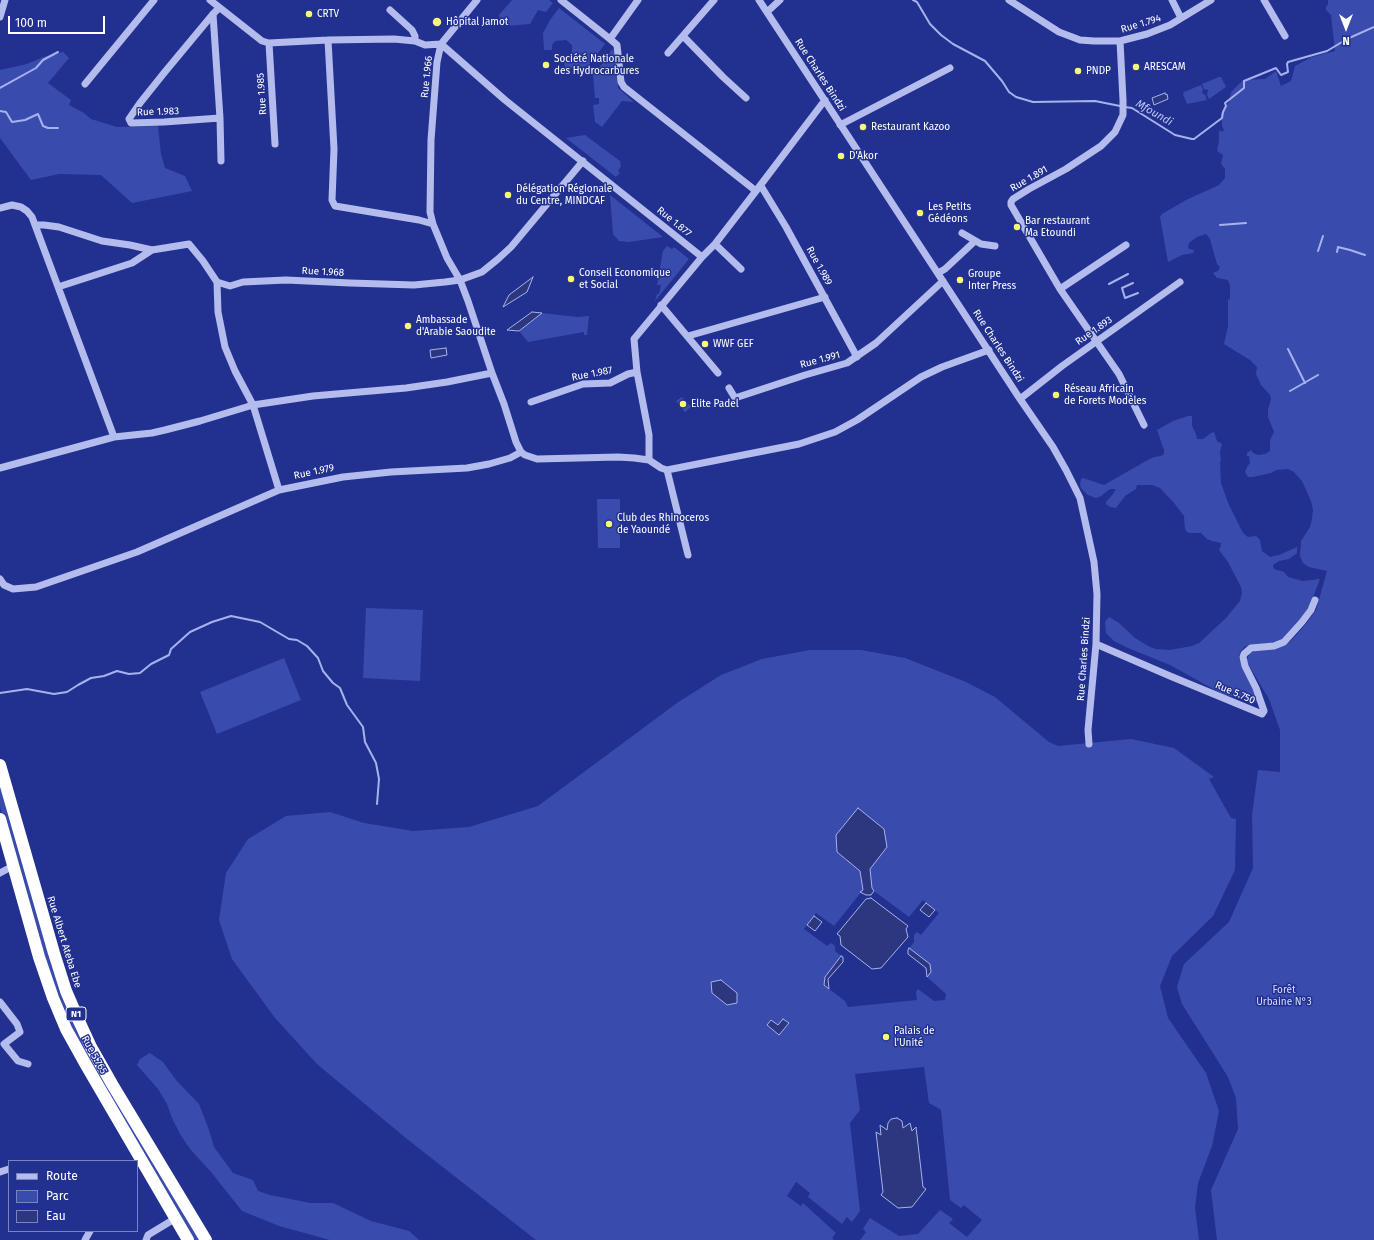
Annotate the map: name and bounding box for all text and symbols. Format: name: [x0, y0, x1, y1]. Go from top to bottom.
scale bar: [10, 8, 107, 34]
place label: CRTV: [317, 8, 339, 20]
north arrow: [1326, 8, 1366, 48]
marker: CRTV: [304, 9, 314, 19]
street label: Rue 1.794: [1119, 12, 1163, 36]
text: 100 m: [15, 16, 47, 30]
marker: Hôpital Jamot: [431, 16, 443, 28]
place label: Hôpital Jamot: [446, 16, 508, 28]
text: N: [1342, 34, 1350, 47]
street label: Rue Charles Bindzi: [792, 36, 848, 114]
place label: Société Nationale des Hydrocarbures: [554, 53, 639, 76]
street label: Rue 1.966: [419, 55, 435, 99]
marker: Société Nationale des Hydrocarbures: [541, 60, 551, 70]
place label: ARESCAM: [1144, 61, 1186, 73]
marker: ARESCAM: [1131, 62, 1141, 72]
place label: PNDP: [1086, 65, 1111, 77]
marker: PNDP: [1073, 66, 1083, 76]
street label: Rue 1.985: [255, 73, 269, 115]
water label: Mfoundi: [1133, 97, 1175, 129]
street label: Rue 1.983: [137, 105, 179, 119]
place label: Restaurant Kazoo: [871, 121, 950, 133]
marker: Restaurant Kazoo: [858, 122, 868, 132]
place label: D'Akor: [849, 150, 878, 162]
marker: D'Akor: [836, 151, 846, 161]
street label: Rue 1.891: [1008, 163, 1050, 195]
place label: Délégation Régionale du Centre, MINDCAF: [516, 183, 612, 206]
marker: Délégation Régionale du Centre, MINDCAF: [503, 190, 513, 200]
place label: Les Petits Gédéons: [928, 201, 971, 224]
street label: Rue 1.877: [654, 204, 694, 240]
marker: Les Petits Gédéons: [915, 208, 925, 218]
place label: Bar restaurant Ma Etoundi: [1025, 215, 1090, 238]
marker: Bar restaurant Ma Etoundi: [1012, 222, 1022, 232]
street label: Rue 1.989: [804, 245, 834, 287]
street label: Rue 1.968: [301, 265, 345, 279]
place label: Conseil Economique et Social: [579, 267, 671, 290]
place label: Groupe Inter Press: [968, 268, 1016, 292]
marker: Conseil Economique et Social: [566, 274, 576, 284]
marker: Groupe Inter Press: [955, 275, 965, 285]
street label: Rue Charles Bindzi: [970, 307, 1026, 385]
place label: Ambassade d'Arabie Saoudite: [416, 314, 496, 338]
street label: Rue 1.893: [1073, 314, 1115, 348]
marker: Ambassade d'Arabie Saoudite: [403, 321, 413, 331]
place label: WWF GEF: [713, 338, 754, 350]
marker: WWF GEF: [700, 339, 710, 349]
street label: Rue 1.991: [799, 349, 841, 371]
street label: Rue 1.987: [570, 364, 614, 384]
place label: Réseau Africain de Forets Modèles: [1064, 383, 1146, 406]
marker: Réseau Africain de Forets Modèles: [1051, 390, 1061, 400]
place label: Elite Padel: [691, 398, 739, 410]
marker: Elite Padel: [678, 399, 688, 409]
street label: Rue 1.979: [293, 462, 335, 482]
place label: Club des Rhinoceros de Yaoundé: [617, 512, 709, 536]
marker: Club des Rhinoceros de Yaoundé: [604, 519, 614, 529]
street label: Rue Charles Bindzi: [1075, 617, 1093, 701]
street label: Rue 5.750: [1213, 679, 1257, 707]
street label: Rue Albert Ateba Ebe: [44, 895, 84, 989]
park label: Forêt Urbaine N°3: [1256, 984, 1312, 1008]
road number: N1: [66, 1007, 86, 1021]
place label: Palais de l'Unité: [894, 1025, 934, 1048]
marker: Palais de l'Unité: [881, 1032, 891, 1042]
street label: Rue 5.765: [79, 1034, 109, 1076]
legend: [8, 1160, 138, 1232]
text: Route: [46, 1169, 78, 1183]
text: Parc: [46, 1189, 69, 1203]
text: Eau: [46, 1209, 66, 1223]

